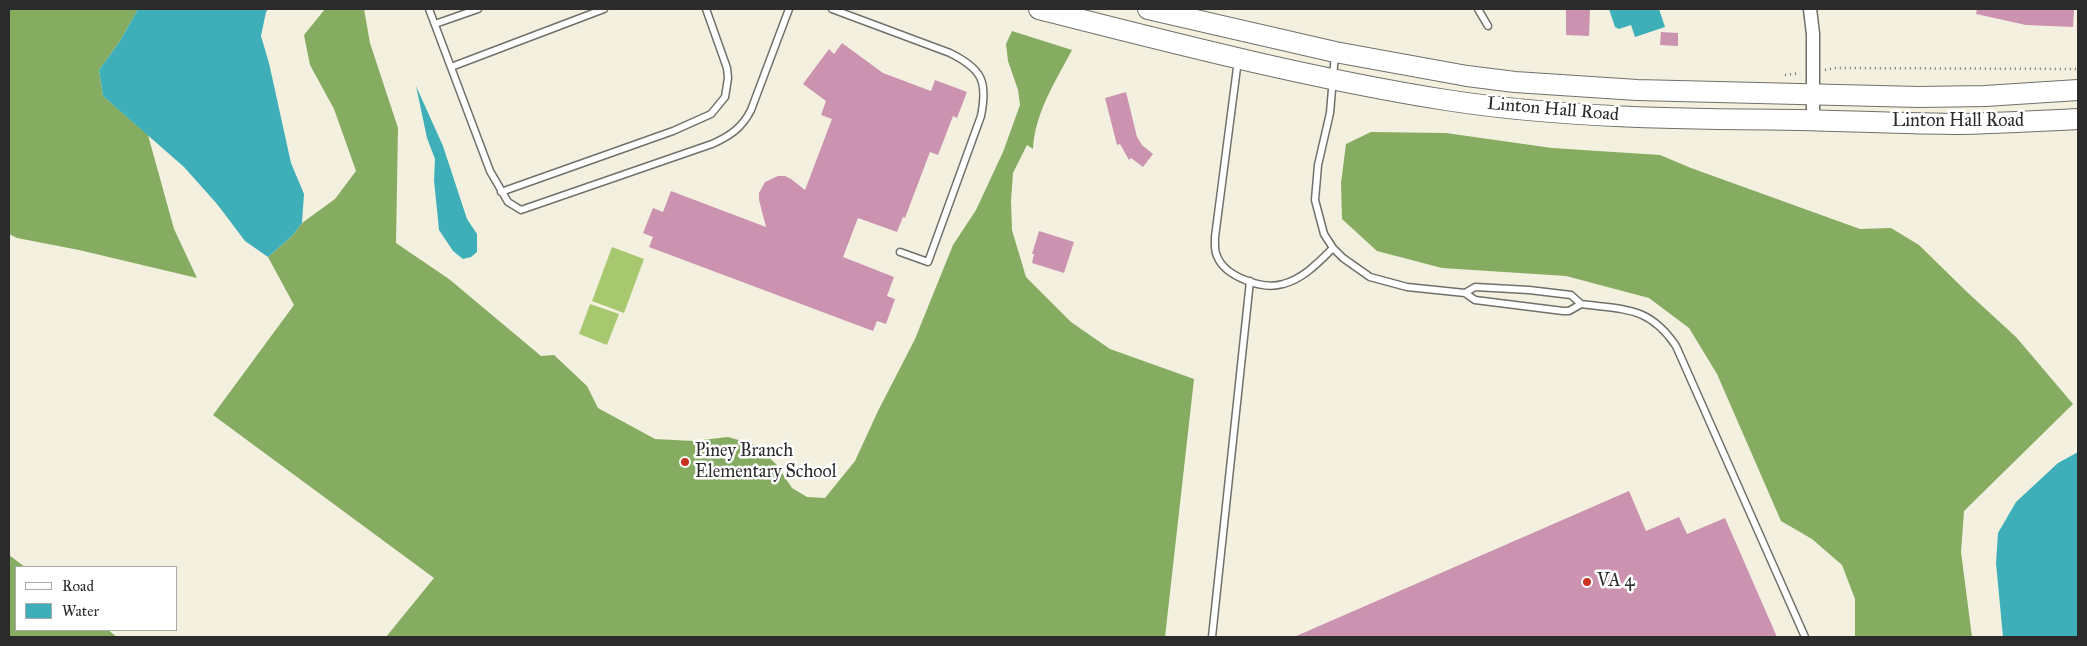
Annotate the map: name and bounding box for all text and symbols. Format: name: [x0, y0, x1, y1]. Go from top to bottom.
street label: Linton Hall Road: [1486, 93, 1620, 127]
street label: Linton Hall Road: [1892, 111, 2024, 133]
place label: Piney Branch Elementary School: [695, 441, 837, 484]
marker: Piney Branch Elementary School: [679, 456, 691, 468]
legend: [15, 566, 178, 631]
place label: VA 4: [1597, 571, 1634, 593]
marker: VA 4: [1581, 576, 1593, 588]
text: Road: [62, 577, 94, 595]
text: Water: [62, 602, 99, 620]

